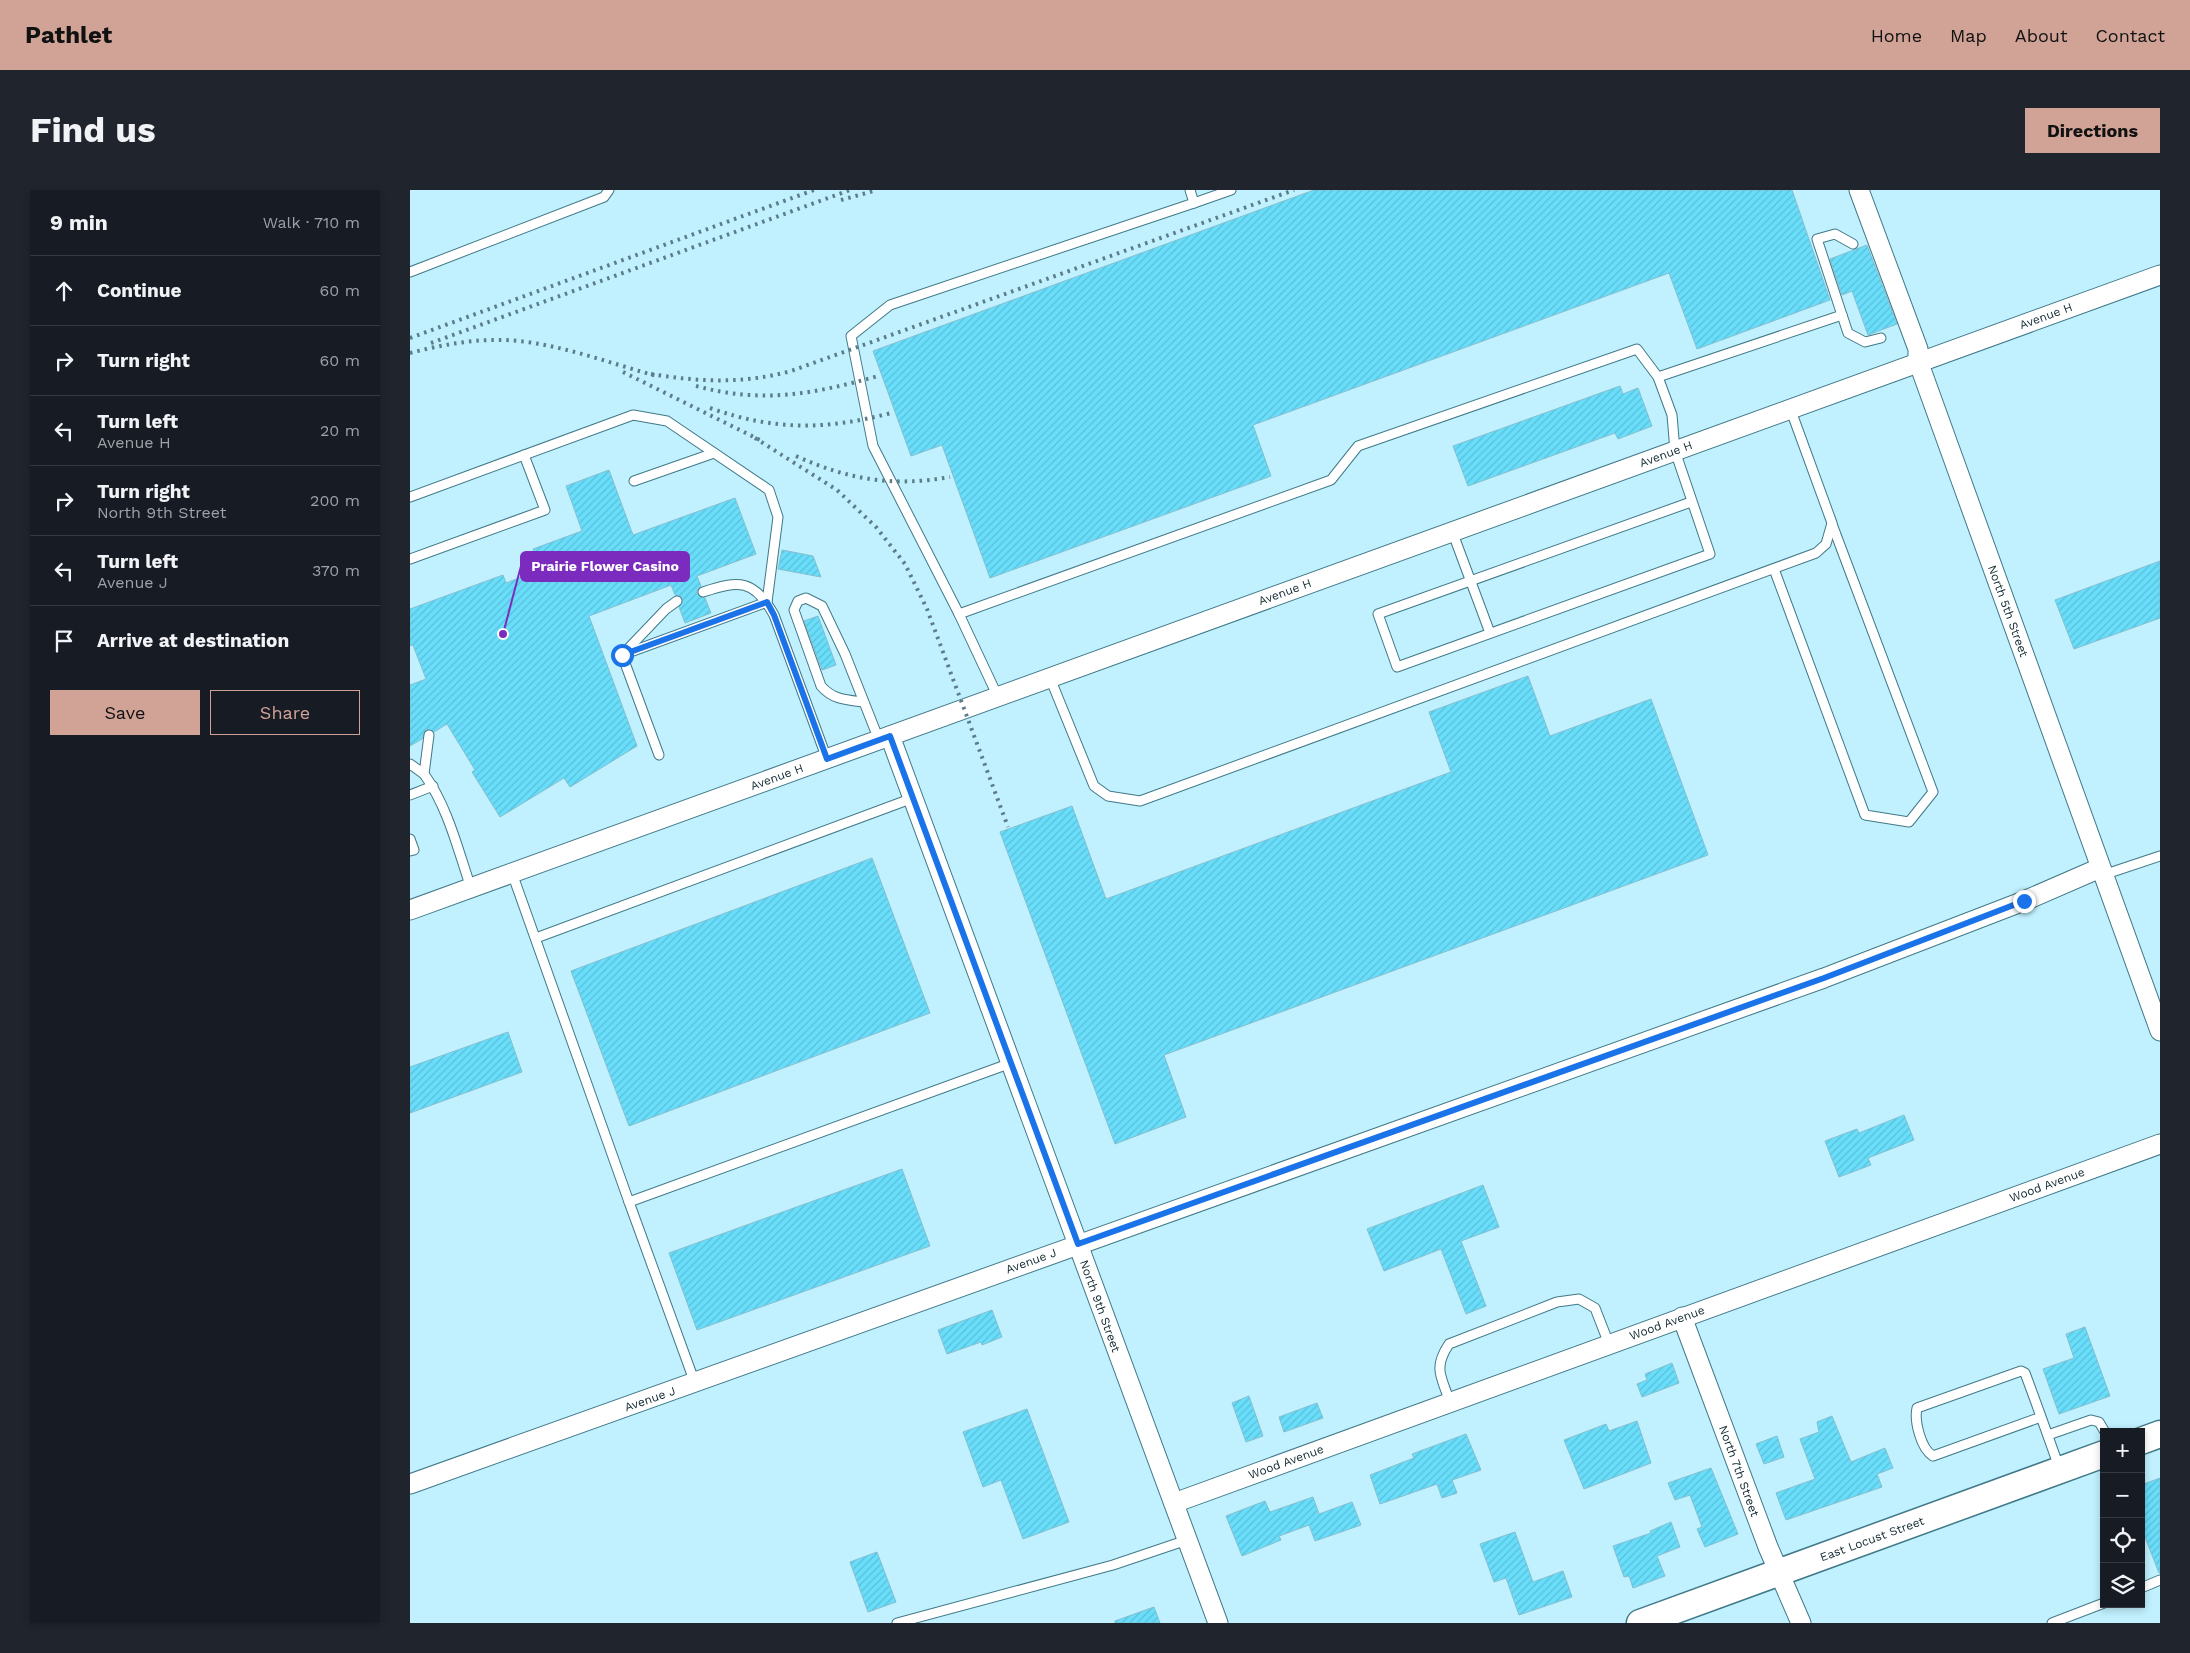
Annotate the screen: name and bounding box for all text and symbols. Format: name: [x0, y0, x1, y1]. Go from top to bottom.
text: Pathlet: [25, 21, 112, 49]
text: Home: [1871, 25, 1922, 46]
text: Map: [1950, 25, 1987, 46]
text: About: [2015, 25, 2067, 46]
text: Contact: [2095, 25, 2165, 46]
button: Directions: [2025, 108, 2160, 153]
text: Find us: [30, 109, 156, 151]
text: 9 min: [50, 210, 108, 235]
text: Walk · 710 m: [263, 213, 360, 232]
icon: ahead: [50, 277, 78, 305]
text: Continue: [97, 279, 181, 302]
text: 60 m: [320, 281, 360, 300]
street label: Avenue H: [2018, 300, 2074, 332]
icon: right: [50, 347, 78, 375]
text: Turn right: [97, 349, 190, 372]
text: 60 m: [320, 351, 360, 370]
text: Turn left: [97, 410, 178, 433]
icon: left: [50, 417, 78, 445]
text: 20 m: [320, 421, 360, 440]
text: Avenue H: [97, 433, 171, 452]
street label: Avenue H: [1638, 438, 1694, 470]
text: Turn right: [97, 480, 190, 503]
icon: right: [50, 487, 78, 515]
text: 200 m: [310, 491, 360, 510]
text: North 9th Street: [97, 503, 226, 522]
text: Turn left: [97, 550, 178, 573]
callout: Prairie Flower Casino: [521, 552, 689, 581]
icon: left: [50, 557, 78, 585]
text: Prairie Flower Casino: [531, 558, 679, 574]
text: 370 m: [312, 561, 360, 580]
street label: North 5th Street: [1985, 563, 2031, 659]
text: Avenue J: [97, 573, 168, 592]
street label: Avenue H: [1257, 576, 1313, 608]
icon: arrive: [50, 627, 78, 655]
text: Arrive at destination: [97, 629, 289, 652]
route start: [611, 644, 634, 667]
button: Save: [50, 690, 200, 735]
button: Share: [210, 690, 360, 735]
street label: Avenue H: [749, 761, 805, 793]
route end: [2013, 890, 2036, 913]
street label: Wood Avenue: [2007, 1165, 2087, 1205]
street label: Avenue J: [1004, 1245, 1058, 1277]
street label: North 9th Street: [1077, 1258, 1123, 1354]
street label: Wood Avenue: [1627, 1303, 1707, 1343]
street label: Avenue J: [623, 1384, 677, 1414]
street label: North 7th Street: [1716, 1424, 1762, 1518]
map controls: [2100, 1428, 2145, 1608]
button: +: [2100, 1428, 2145, 1473]
street label: Wood Avenue: [1246, 1442, 1326, 1482]
button: −: [2100, 1473, 2145, 1518]
street label: East Locust Street: [1818, 1514, 1926, 1564]
button: locate: [2100, 1518, 2145, 1563]
button: layers: [2100, 1563, 2145, 1608]

